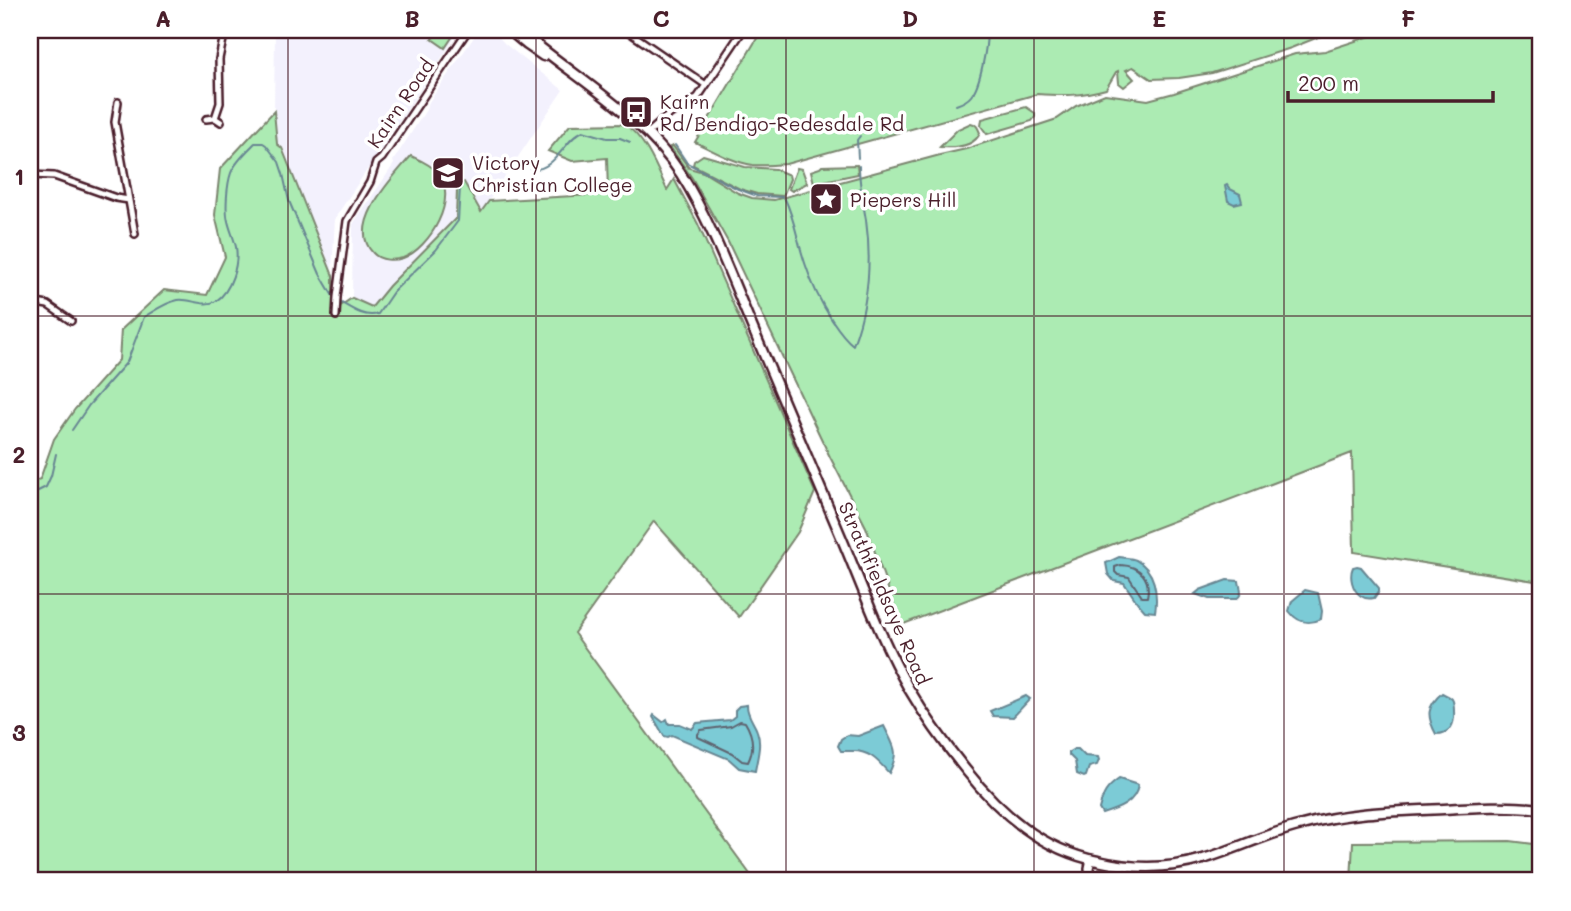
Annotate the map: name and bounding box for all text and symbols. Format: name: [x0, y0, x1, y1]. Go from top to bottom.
text: A: [155, 3, 171, 33]
text: B: [404, 3, 420, 33]
text: C: [652, 3, 670, 33]
text: D: [902, 3, 918, 33]
text: E: [1152, 3, 1166, 33]
text: F: [1401, 3, 1415, 33]
street label: Kairn Road: [361, 53, 439, 153]
scale bar: [1288, 60, 1492, 104]
text: 200 m: [1298, 69, 1359, 96]
place label: Kairn Rd/Bendigo-Redesdale Rd: [660, 89, 904, 136]
bus stop icon: Kairn Rd/Bendigo-Redesdale Rd: [617, 93, 655, 131]
place label: Victory Christian College: [472, 150, 632, 197]
school or university icon: Victory Christian College: [429, 154, 467, 192]
text: 1: [14, 161, 24, 191]
place icon: Piepers Hill: [807, 180, 845, 218]
place label: Piepers Hill: [850, 187, 956, 212]
text: 2: [13, 439, 25, 469]
street label: Strathfieldsaye Road: [833, 498, 937, 688]
text: 3: [12, 717, 26, 747]

